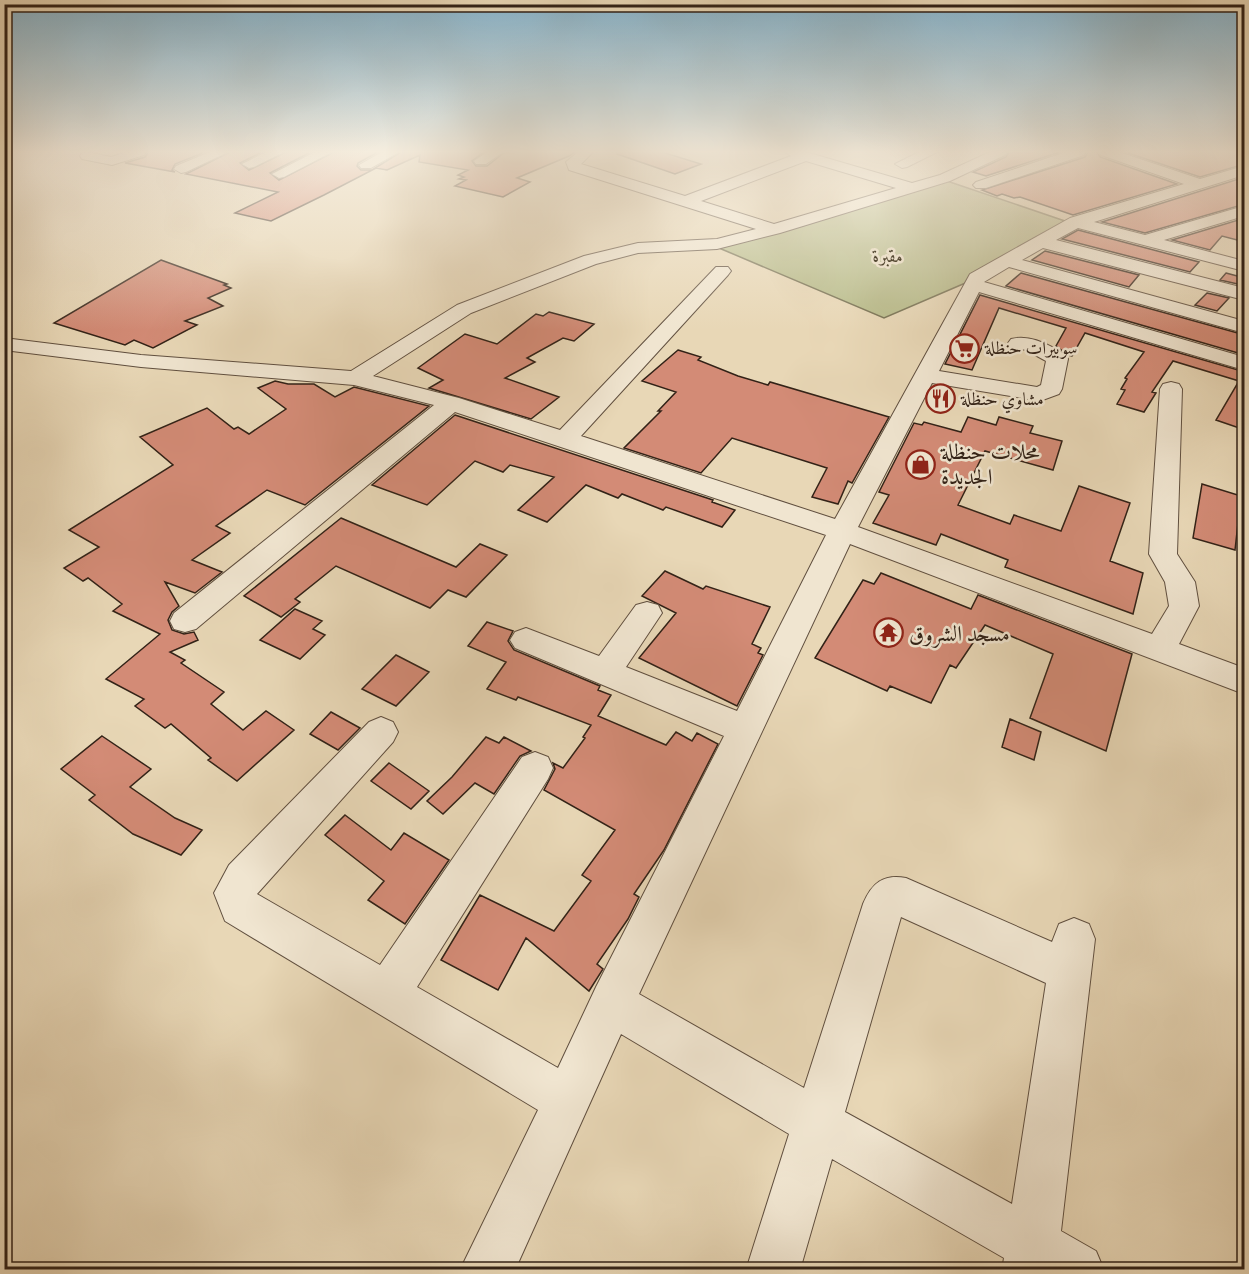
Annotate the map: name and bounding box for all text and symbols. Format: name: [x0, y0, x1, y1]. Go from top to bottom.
park label: مقبرة: [872, 245, 903, 271]
supermarket icon: سوبيرات حنظلة: [948, 332, 980, 364]
place label: سوبيرات حنظلة: [984, 337, 1077, 363]
restaurant icon: مشاوي حنظلة: [924, 383, 956, 415]
place label: مشاوي حنظلة: [960, 388, 1044, 414]
place label: محلات حنظلة الجديدة: [940, 438, 1040, 495]
shop icon: محلات حنظلة الجديدة: [904, 448, 936, 480]
temple icon: مسجد الشروق: [872, 617, 904, 649]
place label: مسجد الشروق: [909, 620, 1010, 652]

